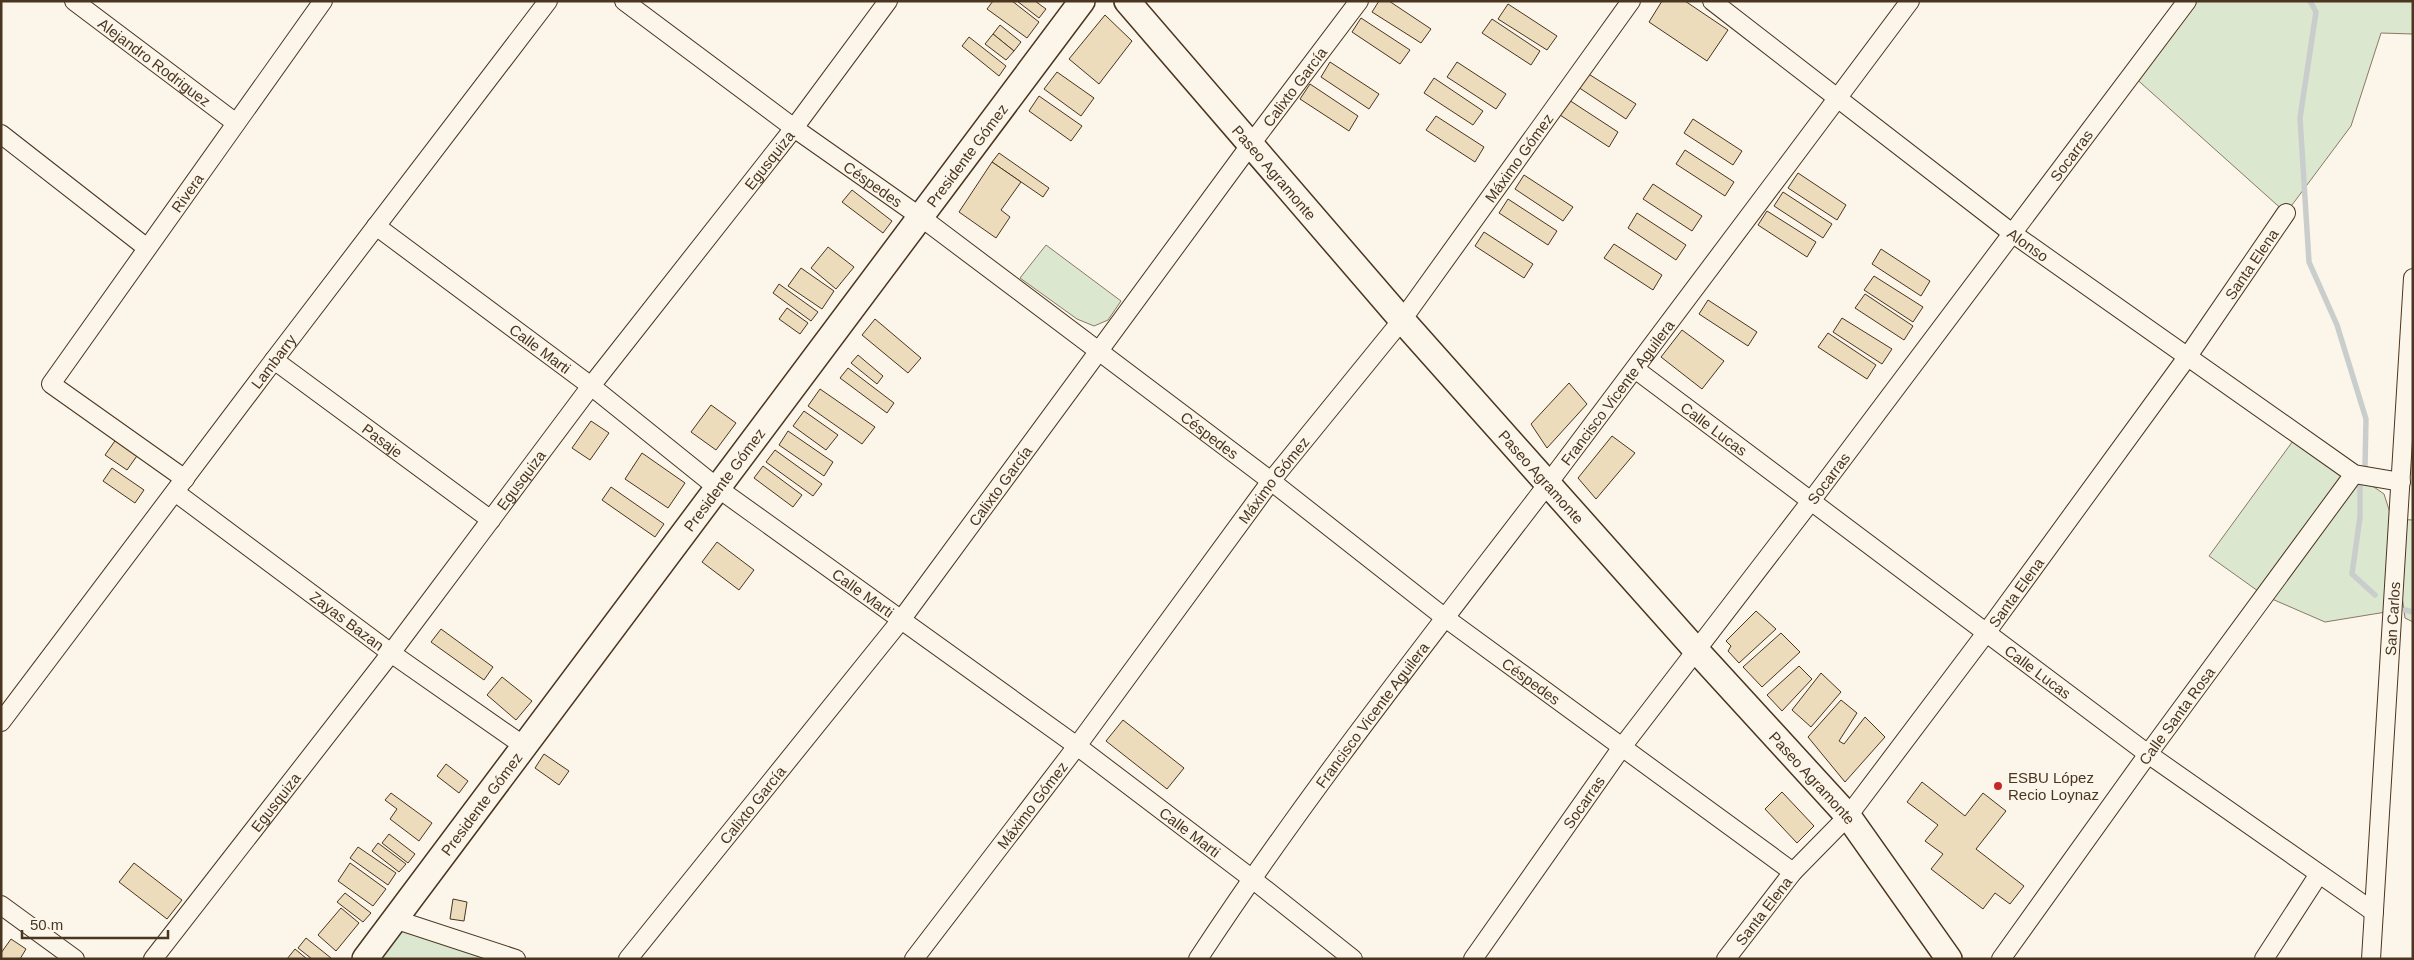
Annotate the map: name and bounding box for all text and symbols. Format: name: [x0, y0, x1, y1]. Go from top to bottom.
street label: Alejandro Rodriguez: [95, 14, 214, 109]
street label: Calixto García: [1259, 43, 1330, 130]
street label: Presidente Gómez: [923, 100, 1011, 210]
street label: Máximo Gómez: [1481, 110, 1556, 205]
street label: Paseo Agramonte: [1229, 121, 1320, 223]
street label: Socarras: [2046, 126, 2096, 184]
street label: Egusquiza: [741, 127, 798, 193]
street label: Céspedes: [841, 157, 906, 210]
street label: Rivera: [167, 169, 207, 215]
street label: Alonso: [2004, 224, 2052, 265]
street label: Santa Elena: [2221, 225, 2282, 302]
street label: Francisco Vicente Aguilera: [1557, 316, 1678, 468]
street label: Calle Marti: [507, 320, 574, 377]
street label: Lambarry: [247, 330, 299, 392]
street label: Calle Lucas: [1678, 398, 1751, 459]
street label: Céspedes: [1178, 408, 1242, 462]
street label: Pasaje: [359, 420, 406, 461]
street label: Presidente Gómez: [680, 425, 768, 534]
street label: Paseo Agramonte: [1496, 426, 1588, 527]
street label: Máximo Gómez: [1235, 433, 1312, 526]
street label: Calixto García: [965, 442, 1035, 529]
street label: Egusquiza: [493, 446, 549, 513]
street label: Socarras: [1803, 449, 1853, 507]
street label: Santa Elena: [1985, 554, 2047, 630]
street label: Calle Marti: [829, 565, 897, 620]
street label: San Carlos: [2381, 581, 2403, 656]
street label: Zayas Bazan: [307, 588, 388, 653]
street label: Francisco Vicente Aguilera: [1312, 638, 1432, 791]
street label: Calle Lucas: [2002, 641, 2075, 702]
street label: Céspedes: [1499, 654, 1564, 708]
street label: Calle Santa Rosa: [2135, 663, 2218, 768]
street label: Paseo Agramonte: [1766, 728, 1859, 827]
street label: Presidente Gómez: [437, 749, 525, 859]
street label: Máximo Gómez: [993, 758, 1071, 852]
street label: Calixto García: [716, 762, 789, 847]
street label: Egusquiza: [247, 769, 304, 835]
place label: ESBU López Recio Loynaz: [2008, 769, 2099, 803]
street label: Socarras: [1559, 772, 1608, 831]
marker: ESBU López Recio Loynaz: [1992, 780, 2004, 792]
street label: Calle Marti: [1156, 803, 1224, 860]
street label: Santa Elena: [1732, 873, 1795, 948]
scale bar: [22, 908, 169, 940]
text: 50 m: [30, 916, 63, 933]

